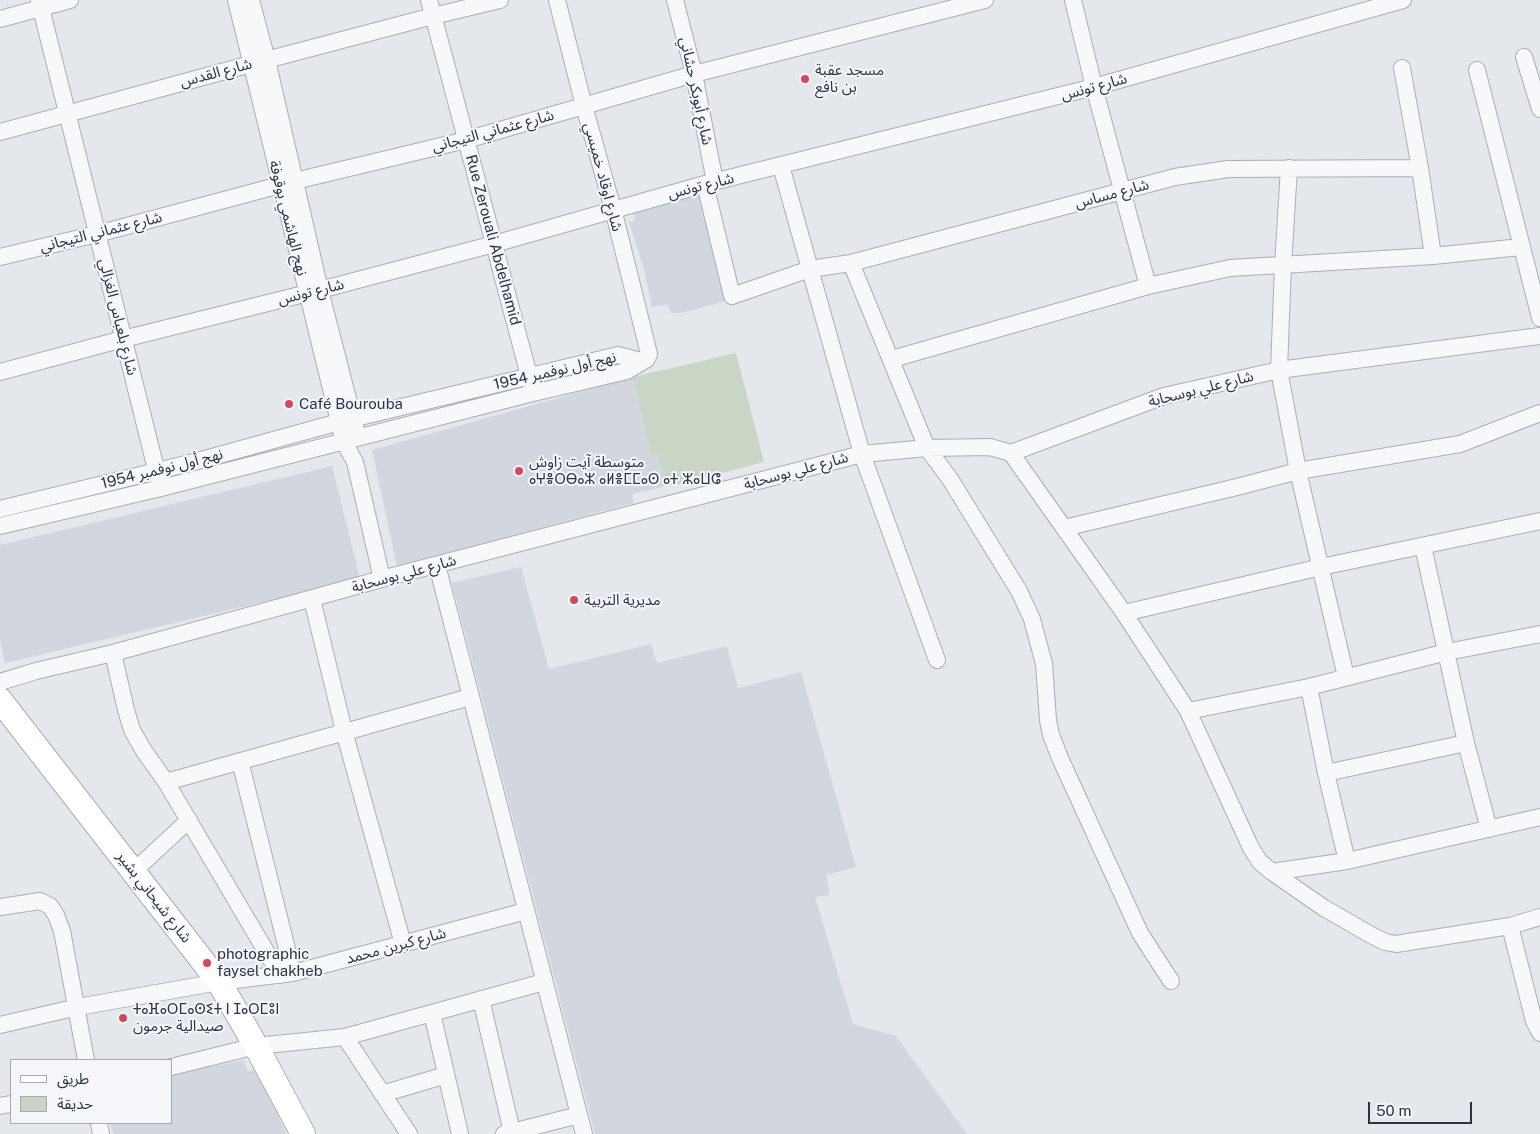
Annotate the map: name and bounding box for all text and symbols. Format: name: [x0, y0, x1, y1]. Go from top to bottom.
street label: شارع أبوبكر حشاني: [676, 35, 716, 147]
street label: شارع القدس: [178, 55, 254, 91]
place label: مسجد عقبة بن نافع: [815, 61, 884, 96]
street label: شارع تونس: [1059, 70, 1129, 104]
marker: مسجد عقبة بن نافع: [799, 73, 811, 85]
street label: شارع عثماني التيجاني: [430, 106, 556, 156]
street label: شارع اوقاد خميسي: [580, 121, 626, 233]
street label: Rue Zerouali Abdelhamid: [462, 153, 524, 327]
street label: نهج الهاشمي بوقوفة: [265, 158, 311, 278]
street label: شارع تونس: [666, 169, 736, 203]
street label: شارع مساس: [1073, 175, 1151, 213]
street label: شارع عثماني التيجاني: [38, 208, 164, 256]
street label: شارع بلعباس الغزالي: [95, 257, 141, 377]
street label: شارع تونس: [276, 275, 346, 309]
street label: نهج أول نوفمبر 1954: [492, 348, 618, 394]
street label: شارع علي بوسحابة: [1147, 367, 1255, 411]
place label: Café Bourouba: [299, 395, 403, 413]
marker: Café Bourouba: [283, 398, 295, 410]
street label: نهج أول نوفمبر 1954: [99, 445, 225, 493]
street label: شارع علي بوسحابة: [742, 448, 850, 494]
place label: متوسطة آيت زاوش ⴰⵖⴻⵔⴱⴰⵣ ⴰⵍⴻⵎⵎⴰⵙ ⴰⵜ ⵣⴰⵡⵛ: [529, 453, 722, 488]
marker: متوسطة آيت زاوش ⴰⵖⴻⵔⴱⴰⵣ ⴰⵍⴻⵎⵎⴰⵙ ⴰⵜ ⵣⴰⵡⵛ: [513, 465, 525, 477]
street label: شارع علي بوسحابة: [350, 551, 458, 597]
place label: مديرية التربية: [584, 591, 661, 609]
marker: مديرية التربية: [568, 594, 580, 606]
street label: شارع شيحاني بشير: [113, 848, 195, 946]
street label: شارع كبرين محمد: [344, 924, 448, 968]
place label: photographic faysel chakheb: [217, 945, 323, 980]
marker: photographic faysel chakheb: [201, 957, 213, 969]
place label: ⵜⴰⴼⴰⵔⵎⴰⵙⵉⵜ ⵏ ⵊⴰⵔⵎⵓⵏ صيدالية جرمون: [133, 1000, 279, 1035]
marker: ⵜⴰⴼⴰⵔⵎⴰⵙⵉⵜ ⵏ ⵊⴰⵔⵎⵓⵏ صيدالية جرمون: [117, 1012, 129, 1024]
legend: [10, 1059, 172, 1124]
text: طريق: [57, 1070, 89, 1087]
scale bar: [1370, 1092, 1474, 1124]
text: حديقة: [57, 1095, 93, 1112]
text: 50 m: [1376, 1102, 1411, 1119]

